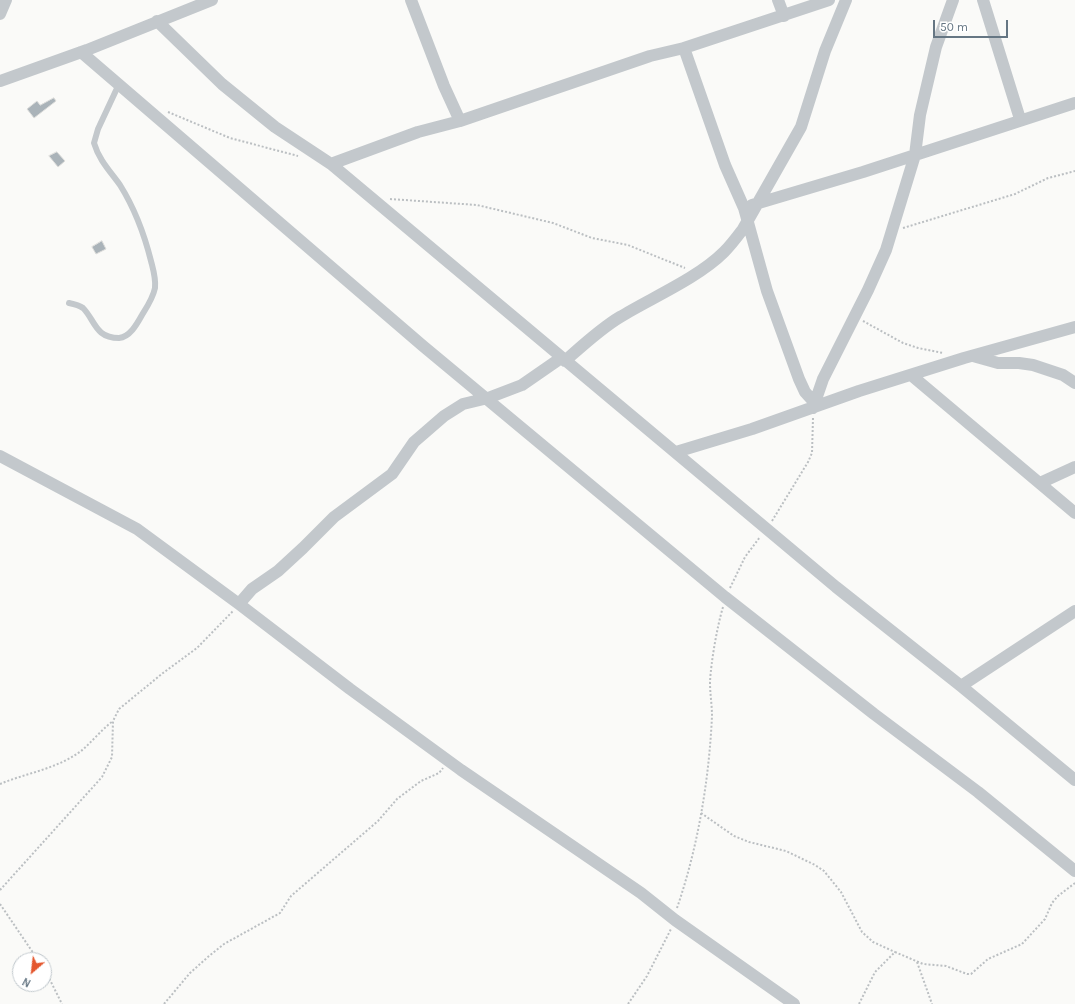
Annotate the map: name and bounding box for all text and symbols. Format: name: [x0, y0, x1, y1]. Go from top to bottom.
scale bar: [935, 12, 1010, 38]
text: 50 m: [940, 20, 968, 34]
north arrow: [12, 952, 52, 992]
text: N: [20, 975, 33, 990]

